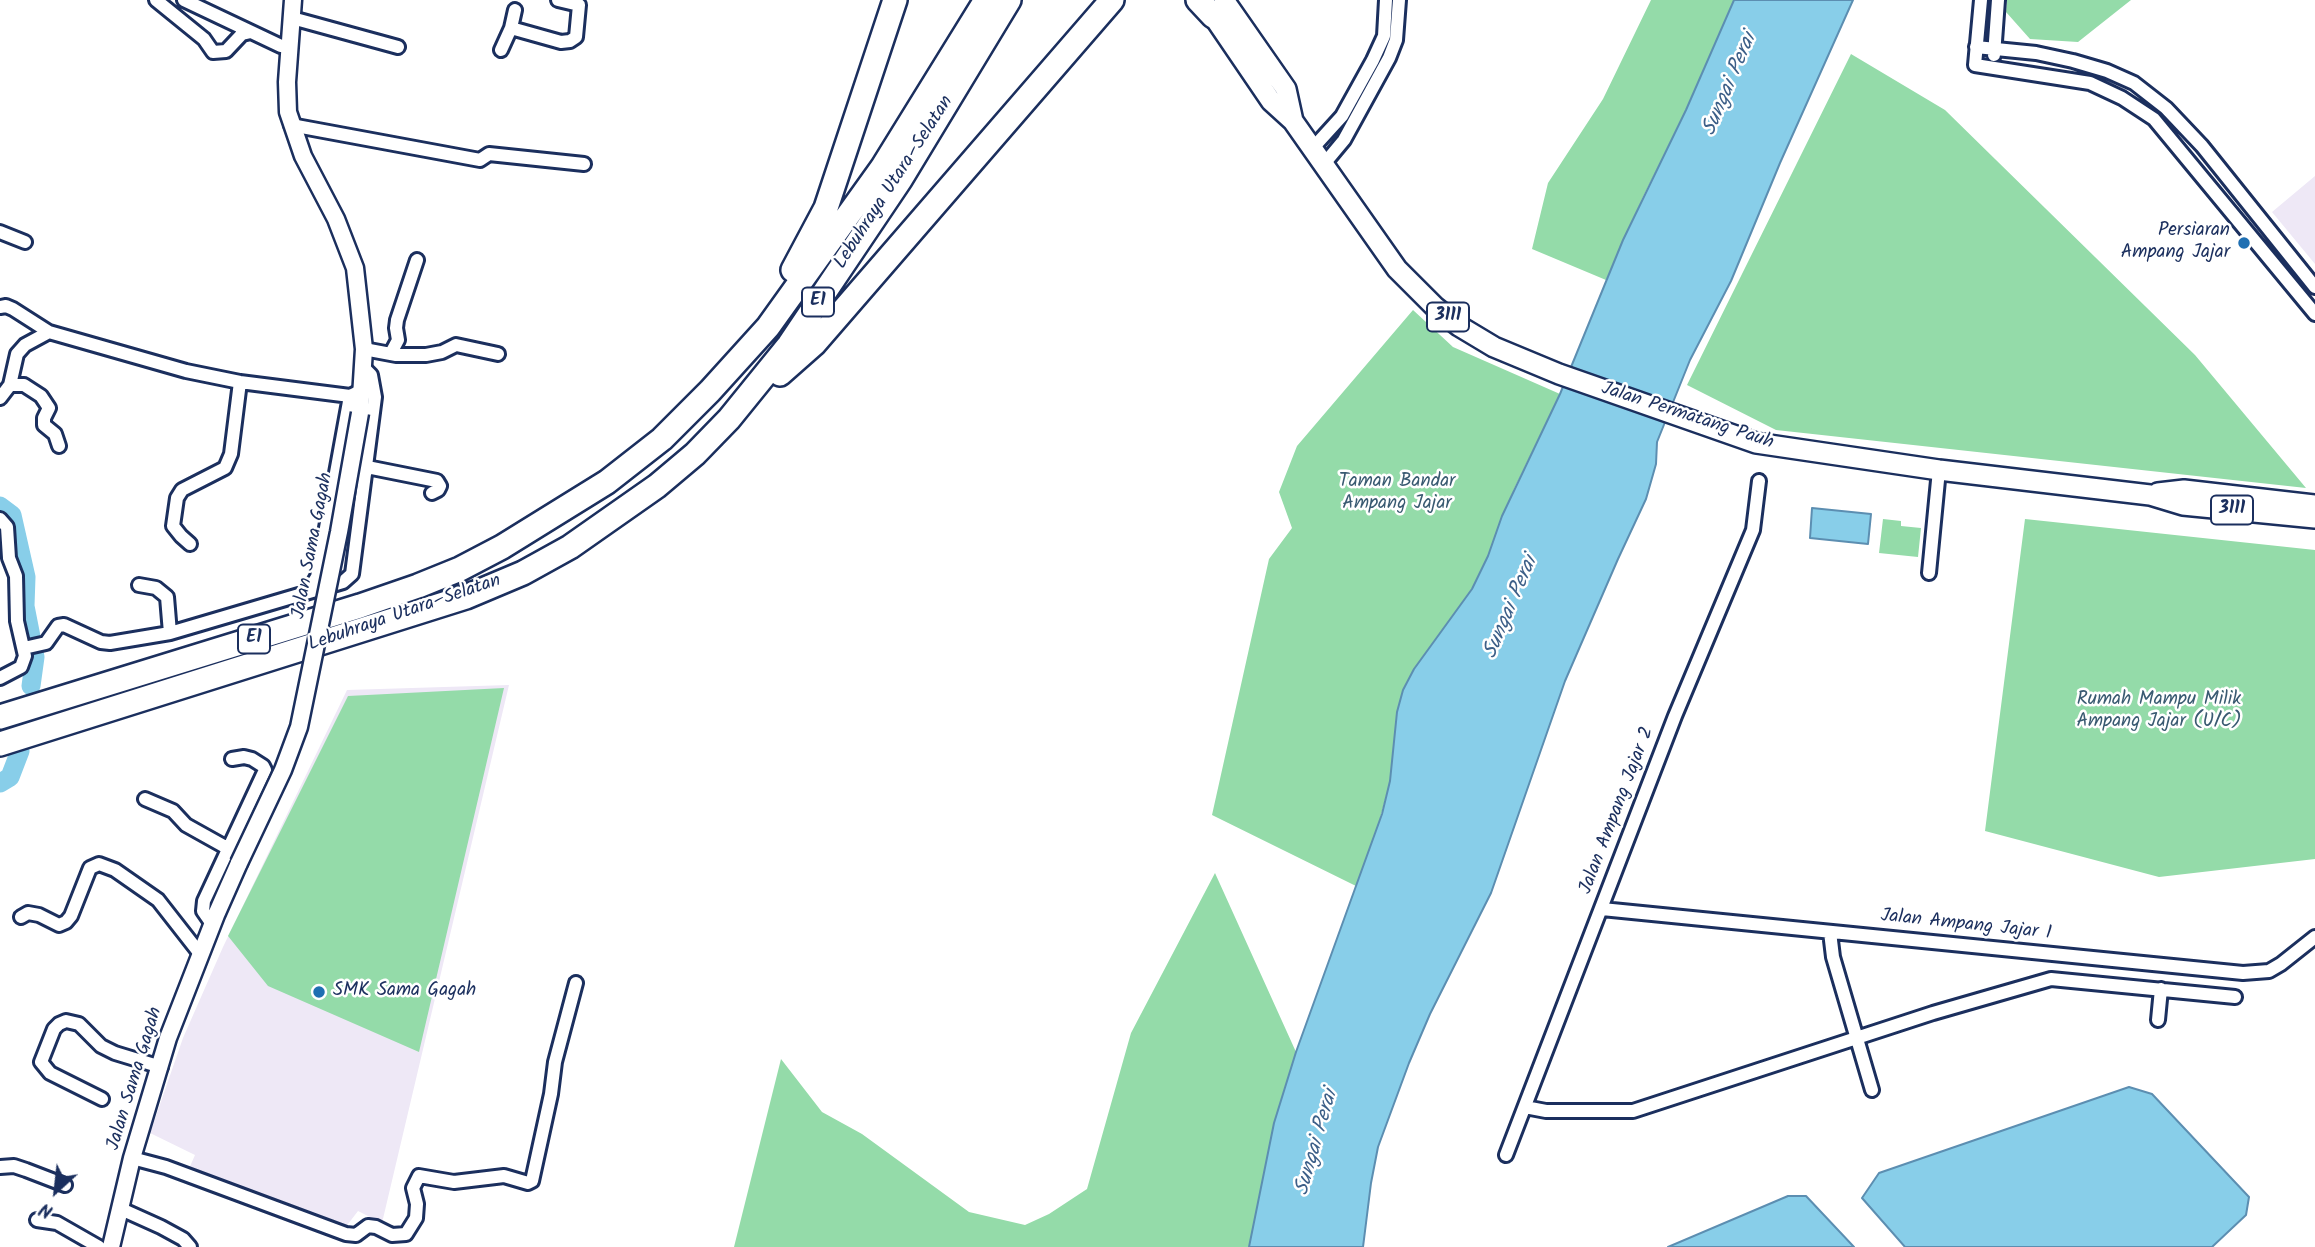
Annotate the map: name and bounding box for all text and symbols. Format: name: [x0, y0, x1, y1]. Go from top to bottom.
water label: Sungai Perai: [1698, 30, 1764, 140]
street label: Lebuhraya Utara–Selatan: [830, 92, 960, 274]
place label: Persiaran Ampang Jajar: [2121, 221, 2230, 265]
marker: Persiaran Ampang Jajar: [2236, 235, 2252, 251]
road number: E1: [802, 288, 834, 316]
road number: 3111: [1427, 302, 1469, 332]
street label: Jalan Permatang Pauh: [1598, 378, 1776, 456]
street label: Jalan Sama Gagah: [289, 471, 339, 621]
park label: Taman Bandar Ampang Jajar: [1339, 472, 1455, 516]
road number: 3111: [2211, 496, 2253, 524]
water label: Sungai Perai: [1479, 553, 1545, 663]
street label: Lebuhraya Utara–Selatan: [306, 570, 504, 658]
road number: E1: [238, 624, 270, 654]
park label: Rumah Mampu Milik Ampang Jajar (U/C): [2076, 690, 2242, 734]
street label: Jalan Ampang Jajar 2: [1576, 724, 1660, 898]
street label: Jalan Ampang Jajar 1: [1879, 906, 2053, 946]
place label: SMK Sama Gagah: [333, 981, 476, 1003]
marker: SMK Sama Gagah: [311, 984, 327, 1000]
street label: Jalan Sama Gagah: [103, 1005, 169, 1153]
water label: Sungai Perai: [1291, 1087, 1345, 1199]
north arrow: [21, 1156, 91, 1226]
text: N: [34, 1194, 59, 1226]

